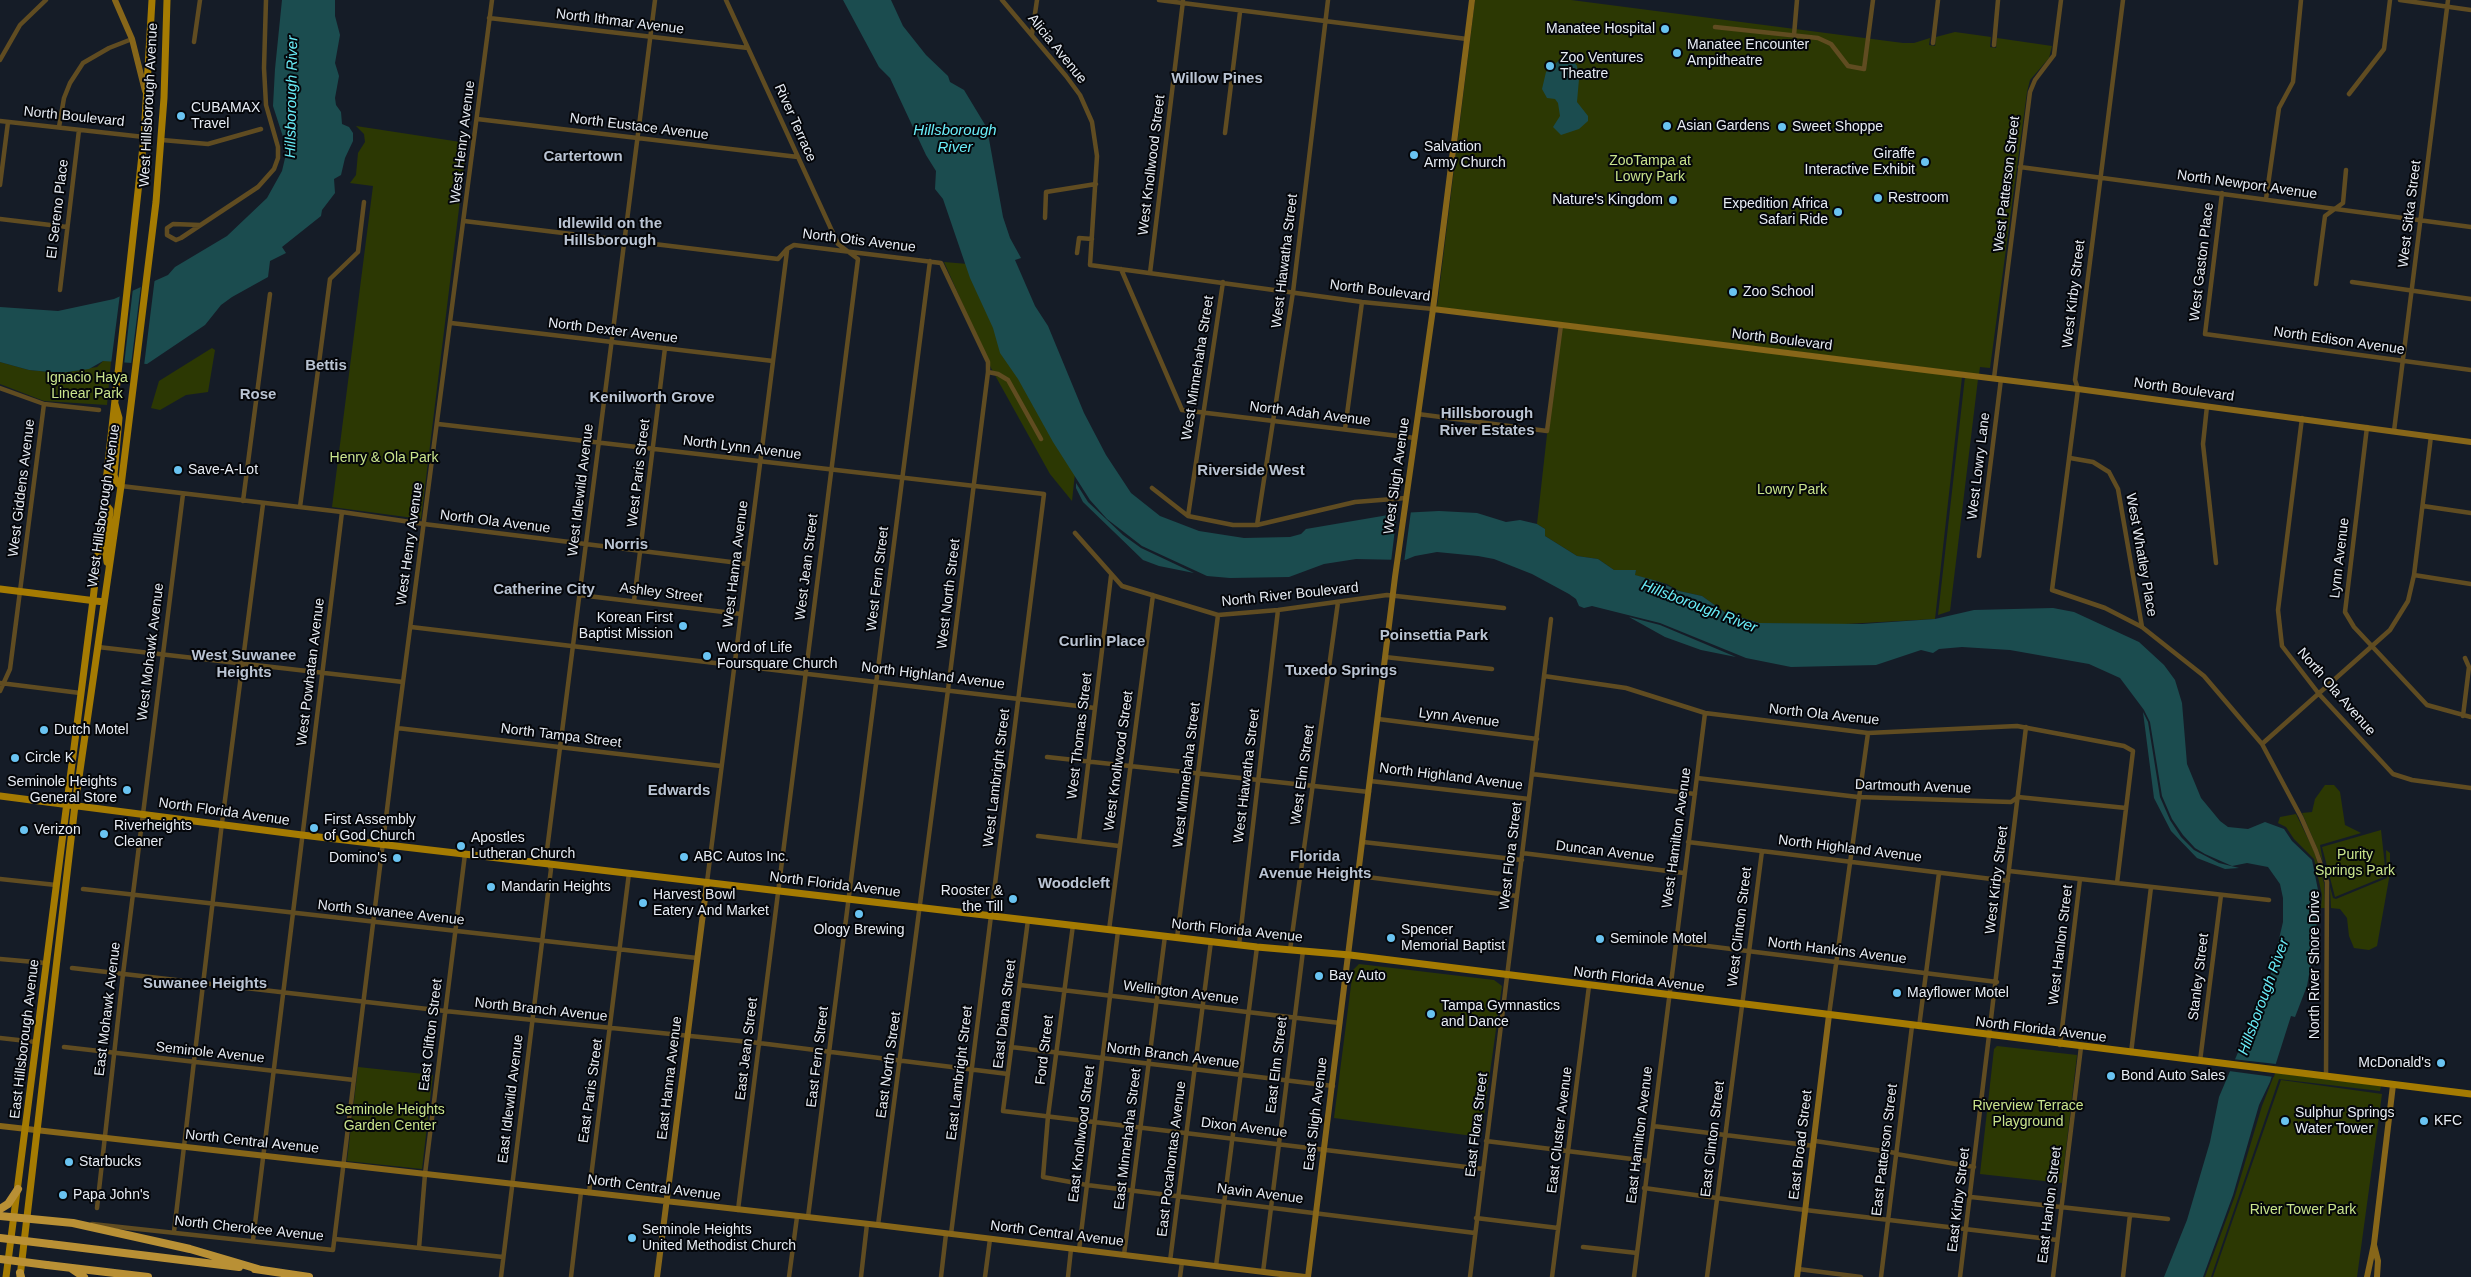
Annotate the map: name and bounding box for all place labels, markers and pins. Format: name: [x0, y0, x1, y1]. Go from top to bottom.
place label: Manatee Hospital: [1546, 21, 1655, 37]
marker: Manatee Hospital: [1659, 23, 1671, 35]
place label: Manatee Encounter Ampitheatre: [1687, 37, 1809, 70]
marker: Manatee Encounter Ampitheatre: [1671, 47, 1683, 59]
place label: Zoo Ventures Theatre: [1560, 50, 1643, 82]
marker: Zoo Ventures Theatre: [1544, 60, 1556, 72]
place label: CUBAMAX Travel: [191, 100, 260, 132]
marker: CUBAMAX Travel: [175, 110, 187, 122]
place label: Asian Gardens: [1677, 118, 1770, 134]
place label: Sweet Shoppe: [1792, 119, 1883, 135]
marker: Asian Gardens: [1661, 120, 1673, 132]
marker: Sweet Shoppe: [1776, 121, 1788, 133]
place label: Salvation Army Church: [1424, 139, 1506, 172]
place label: Giraffe Interactive Exhibit: [1805, 146, 1915, 178]
marker: Salvation Army Church: [1408, 149, 1420, 161]
marker: Giraffe Interactive Exhibit: [1919, 156, 1931, 168]
place label: Restroom: [1888, 190, 1949, 206]
place label: Nature's Kingdom: [1552, 192, 1663, 208]
marker: Restroom: [1872, 192, 1884, 204]
marker: Nature's Kingdom: [1667, 194, 1679, 206]
place label: Expedition Africa Safari Ride: [1723, 196, 1828, 228]
marker: Expedition Africa Safari Ride: [1832, 206, 1844, 218]
place label: Zoo School: [1743, 284, 1814, 300]
marker: Zoo School: [1727, 286, 1739, 298]
place label: Save-A-Lot: [188, 462, 258, 478]
marker: Save-A-Lot: [172, 464, 184, 476]
place label: Korean First Baptist Mission: [579, 610, 673, 642]
marker: Korean First Baptist Mission: [677, 620, 689, 632]
place label: Word of Life Foursquare Church: [717, 640, 838, 672]
marker: Word of Life Foursquare Church: [701, 650, 713, 662]
place label: Dutch Motel: [54, 722, 129, 738]
marker: Dutch Motel: [38, 724, 50, 736]
place label: Circle K: [25, 750, 74, 766]
marker: Circle K: [9, 752, 21, 764]
place label: Seminole Heights General Store: [7, 774, 117, 806]
marker: Seminole Heights General Store: [121, 784, 133, 796]
place label: First Assembly of God Church: [324, 812, 416, 844]
place label: Riverheights Cleaner: [114, 818, 192, 850]
place label: Verizon: [34, 822, 81, 838]
marker: First Assembly of God Church: [308, 822, 320, 834]
marker: Verizon: [18, 824, 30, 836]
marker: Riverheights Cleaner: [98, 828, 110, 840]
place label: Apostles Lutheran Church: [471, 830, 575, 862]
marker: Apostles Lutheran Church: [455, 840, 467, 852]
place label: ABC Autos Inc.: [694, 849, 789, 865]
place label: Domino's: [329, 850, 387, 866]
marker: ABC Autos Inc.: [678, 851, 690, 863]
marker: Domino's: [391, 852, 403, 864]
place label: Mandarin Heights: [501, 879, 611, 895]
marker: Mandarin Heights: [485, 881, 497, 893]
place label: Rooster & the Till: [941, 883, 1003, 916]
place label: Harvest Bowl Eatery And Market: [653, 887, 769, 920]
marker: Rooster & the Till: [1007, 893, 1019, 905]
marker: Harvest Bowl Eatery And Market: [637, 897, 649, 909]
marker: Ology Brewing: [853, 908, 865, 920]
place label: Ology Brewing: [813, 922, 905, 938]
place label: Spencer Memorial Baptist: [1401, 922, 1505, 954]
place label: Seminole Motel: [1610, 931, 1706, 947]
marker: Spencer Memorial Baptist: [1385, 932, 1397, 944]
marker: Seminole Motel: [1594, 933, 1606, 945]
place label: Bay Auto: [1329, 968, 1386, 984]
marker: Bay Auto: [1313, 970, 1325, 982]
place label: Mayflower Motel: [1907, 985, 2009, 1001]
marker: Mayflower Motel: [1891, 987, 1903, 999]
place label: Tampa Gymnastics and Dance: [1441, 998, 1560, 1030]
marker: Tampa Gymnastics and Dance: [1425, 1008, 1437, 1020]
place label: McDonald's: [2358, 1055, 2431, 1071]
marker: McDonald's: [2435, 1057, 2447, 1069]
place label: Bond Auto Sales: [2121, 1068, 2225, 1084]
marker: Bond Auto Sales: [2105, 1070, 2117, 1082]
place label: Sulphur Springs Water Tower: [2295, 1105, 2395, 1138]
place label: KFC: [2434, 1113, 2462, 1129]
marker: Sulphur Springs Water Tower: [2279, 1115, 2291, 1127]
marker: KFC: [2418, 1115, 2430, 1127]
place label: Starbucks: [79, 1154, 141, 1170]
marker: Starbucks: [63, 1156, 75, 1168]
place label: Papa John's: [73, 1187, 150, 1203]
marker: Papa John's: [57, 1189, 69, 1201]
place label: Seminole Heights United Methodist Church: [642, 1222, 796, 1254]
marker: Seminole Heights United Methodist Church: [626, 1232, 638, 1244]

